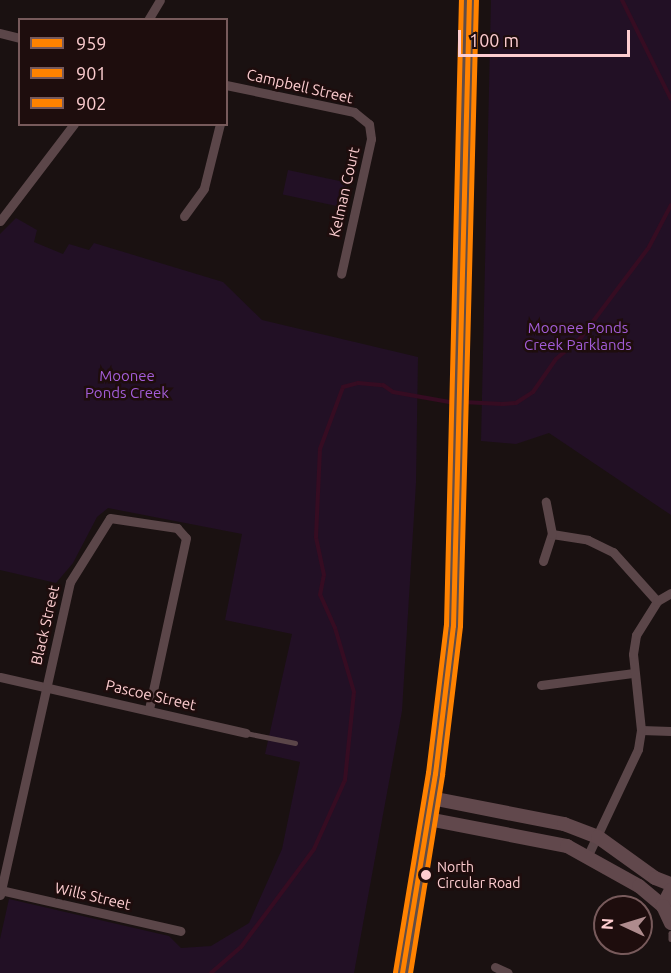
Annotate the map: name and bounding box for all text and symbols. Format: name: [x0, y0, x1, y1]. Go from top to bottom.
legend: [18, 18, 228, 126]
scale bar: [461, 18, 634, 56]
text: 100 m: [469, 30, 519, 50]
text: 959: [76, 33, 106, 53]
text: 901: [76, 63, 106, 83]
street label: Campbell Street: [245, 65, 355, 107]
text: 902: [76, 93, 106, 113]
street label: Kelman Court: [325, 145, 363, 239]
park label: Moonee Ponds Creek Parklands: [524, 318, 632, 353]
park label: Moonee Ponds Creek: [85, 366, 169, 401]
street label: Black Street: [27, 583, 63, 667]
street label: Pascoe Street: [104, 676, 198, 714]
place label: North Circular Road: [437, 859, 520, 892]
marker: North Circular Road: [420, 869, 432, 881]
street label: Wills Street: [53, 879, 133, 913]
north arrow: [593, 895, 653, 955]
text: N: [598, 917, 616, 930]

